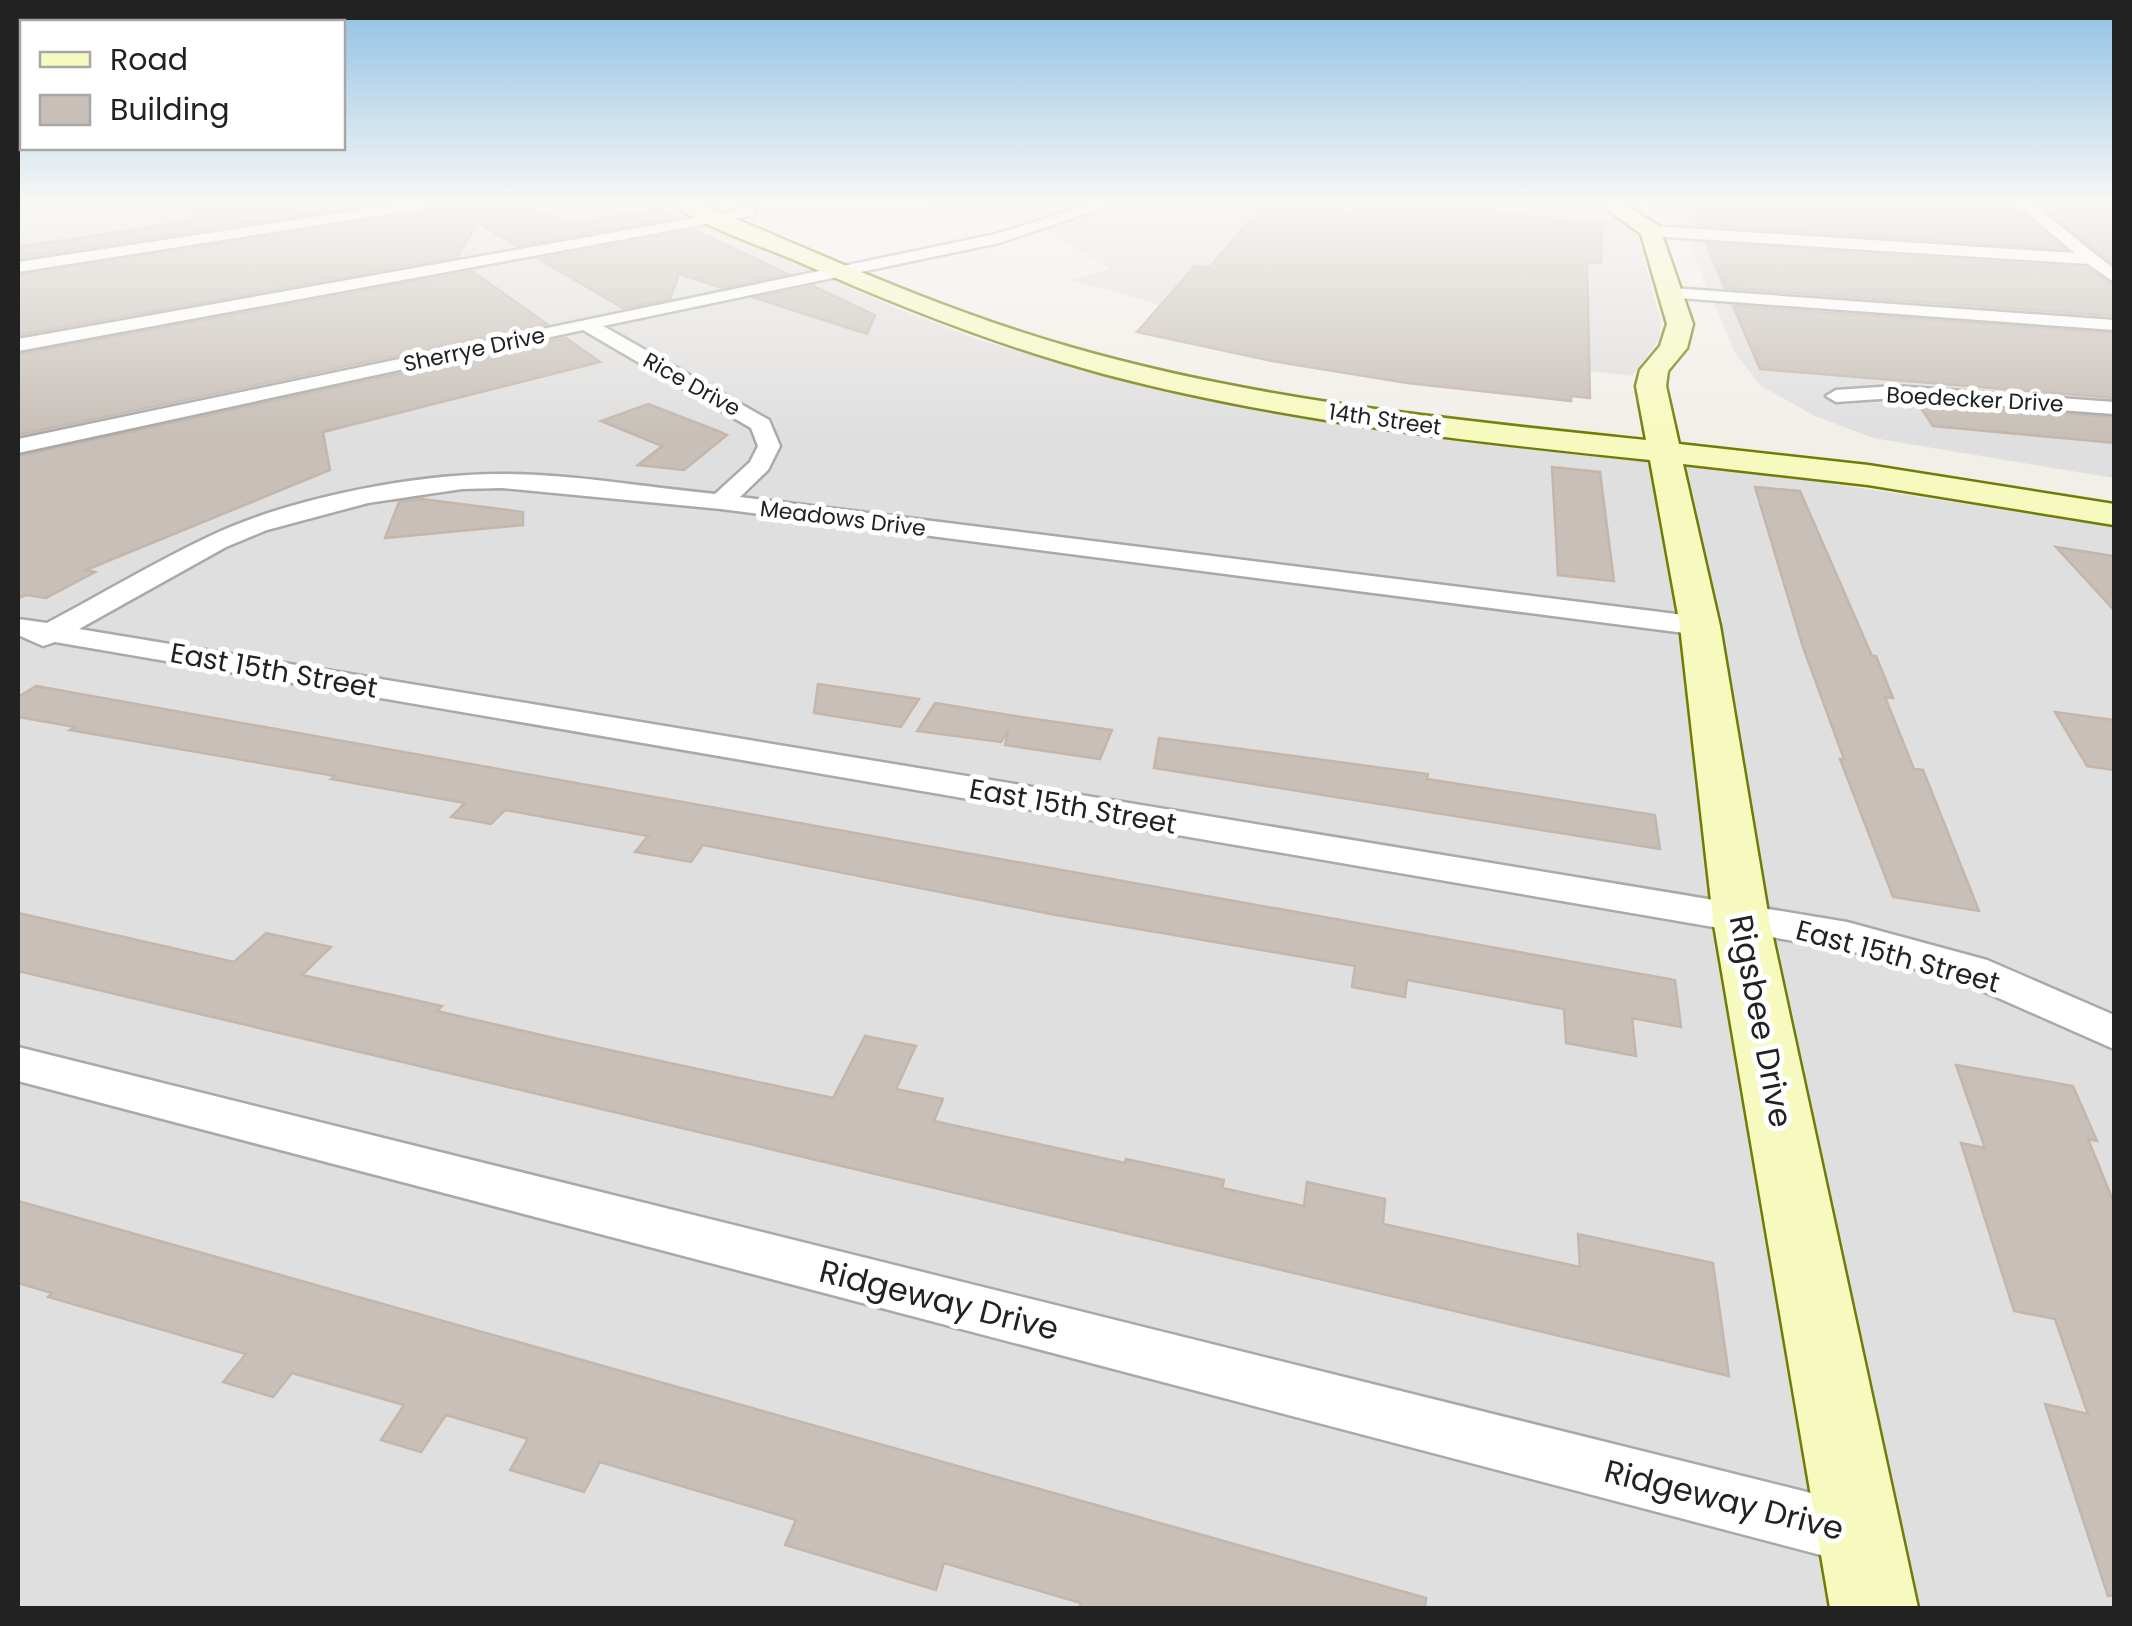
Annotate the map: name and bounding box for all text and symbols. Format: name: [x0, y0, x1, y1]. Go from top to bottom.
legend: [20, 20, 345, 150]
text: Road: [110, 38, 188, 81]
text: Building: [110, 88, 230, 131]
street label: Sherrye Drive: [400, 319, 548, 380]
street label: Rice Drive: [638, 345, 746, 424]
street label: Boedecker Drive: [1886, 379, 2064, 420]
street label: 14th Street: [1327, 396, 1443, 443]
street label: Meadows Drive: [758, 493, 928, 544]
street label: East 15th Street: [167, 633, 381, 708]
street label: East 15th Street: [966, 769, 1180, 844]
street label: Rigsbee Drive: [1719, 911, 1804, 1131]
street label: East 15th Street: [1792, 911, 2004, 1002]
street label: Ridgeway Drive: [815, 1248, 1063, 1351]
street label: Ridgeway Drive: [1600, 1448, 1848, 1551]

